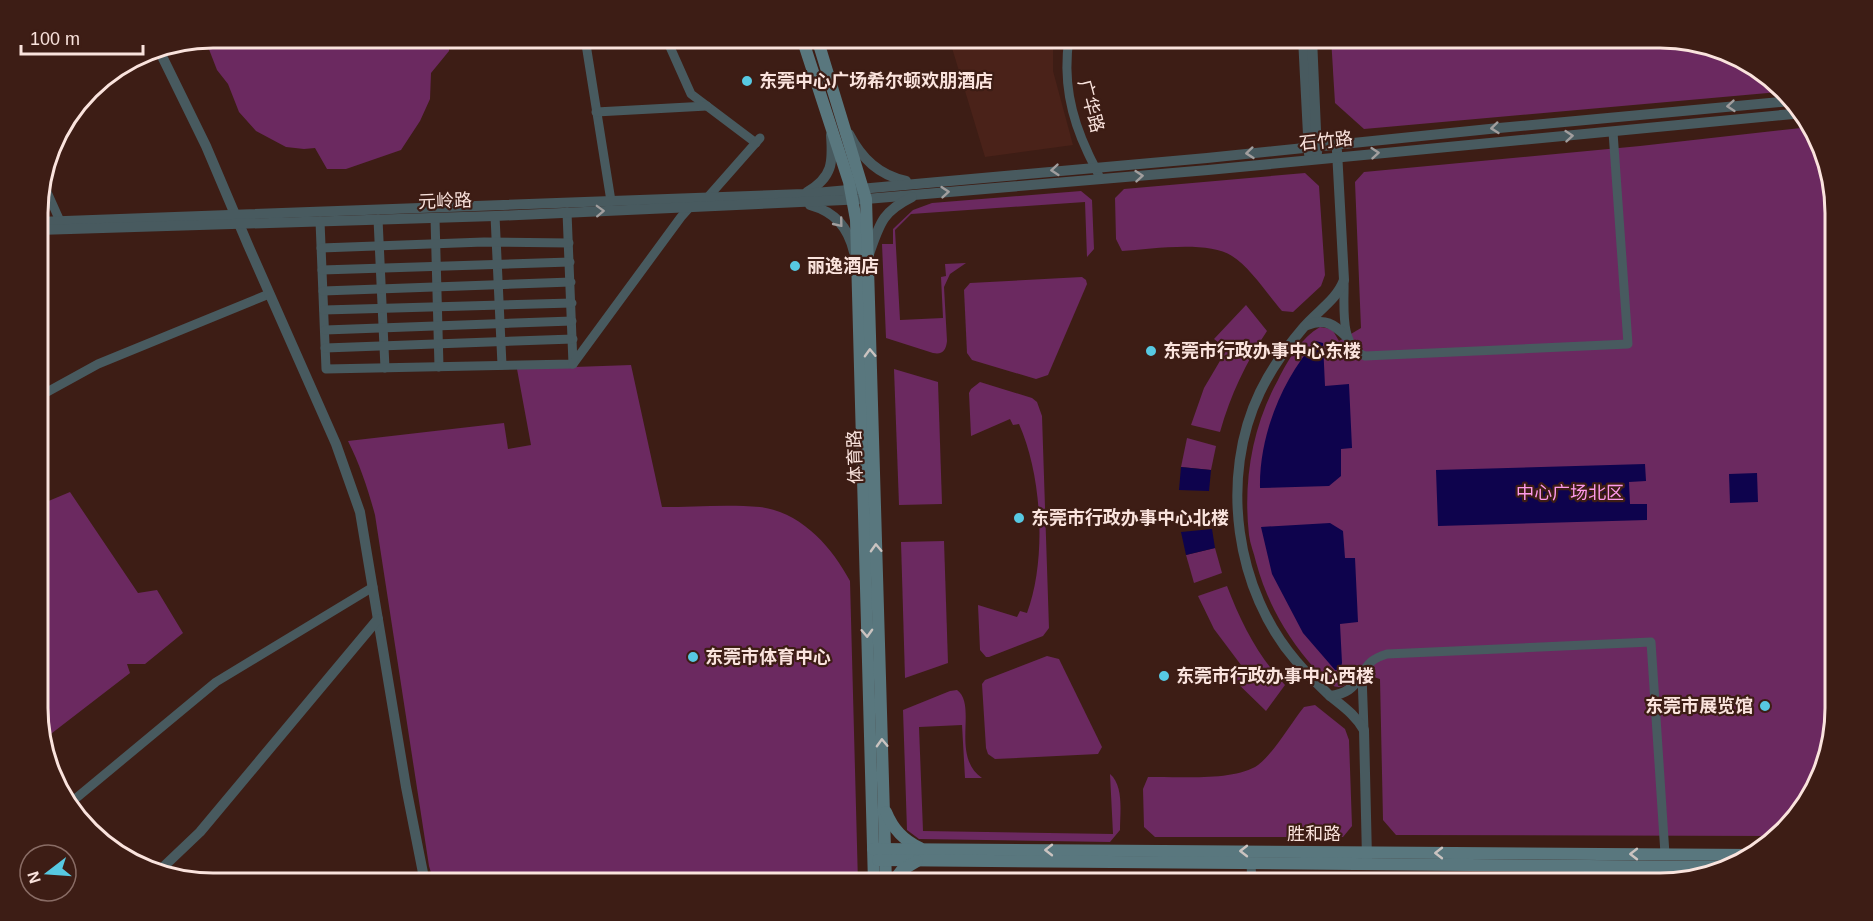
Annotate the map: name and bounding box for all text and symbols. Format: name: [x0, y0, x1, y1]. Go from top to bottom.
scale bar: [21, 18, 142, 56]
text: 100 m: [30, 29, 80, 49]
place label: 东莞中心广场希尔顿欢朋酒店: [759, 71, 993, 91]
marker: 东莞中心广场希尔顿欢朋酒店: [740, 74, 754, 88]
street label: 广华路: [1074, 77, 1108, 135]
one-way arrow: [1727, 99, 1736, 112]
one-way arrow: [1491, 121, 1500, 134]
street label: 石竹路: [1298, 128, 1354, 154]
one-way arrow: [1565, 130, 1574, 143]
one-way arrow: [1245, 146, 1254, 159]
one-way arrow: [1370, 147, 1380, 160]
one-way arrow: [1051, 163, 1060, 176]
one-way arrow: [1135, 169, 1144, 182]
one-way arrow: [940, 185, 949, 198]
street label: 元岭路: [418, 190, 472, 212]
one-way arrow: [596, 205, 605, 218]
one-way arrow: [832, 216, 843, 227]
place label: 丽逸酒店: [807, 256, 879, 276]
marker: 丽逸酒店: [788, 259, 802, 273]
place label: 东莞市行政办事中心东楼: [1163, 340, 1361, 361]
marker: 东莞市行政办事中心东楼: [1144, 344, 1158, 358]
one-way arrow: [864, 349, 877, 358]
street label: 体育路: [844, 430, 866, 484]
park label: 中心广场北区: [1516, 483, 1624, 503]
place label: 东莞市行政办事中心北楼: [1031, 507, 1229, 528]
marker: 东莞市行政办事中心北楼: [1012, 511, 1026, 525]
one-way arrow: [870, 543, 882, 552]
one-way arrow: [860, 629, 873, 638]
place label: 东莞市体育中心: [705, 647, 831, 667]
marker: 东莞市体育中心: [686, 650, 700, 664]
place label: 东莞市行政办事中心西楼: [1176, 665, 1374, 686]
marker: 东莞市行政办事中心西楼: [1157, 669, 1171, 683]
place label: 东莞市展览馆: [1645, 696, 1753, 716]
marker: 东莞市展览馆: [1758, 699, 1772, 713]
one-way arrow: [876, 738, 888, 747]
street label: 胜和路: [1287, 824, 1341, 844]
north arrow: [18, 843, 78, 903]
one-way arrow: [1044, 844, 1053, 856]
one-way arrow: [1239, 845, 1248, 857]
one-way arrow: [1434, 847, 1443, 859]
one-way arrow: [1629, 848, 1638, 860]
text: N: [24, 869, 44, 885]

